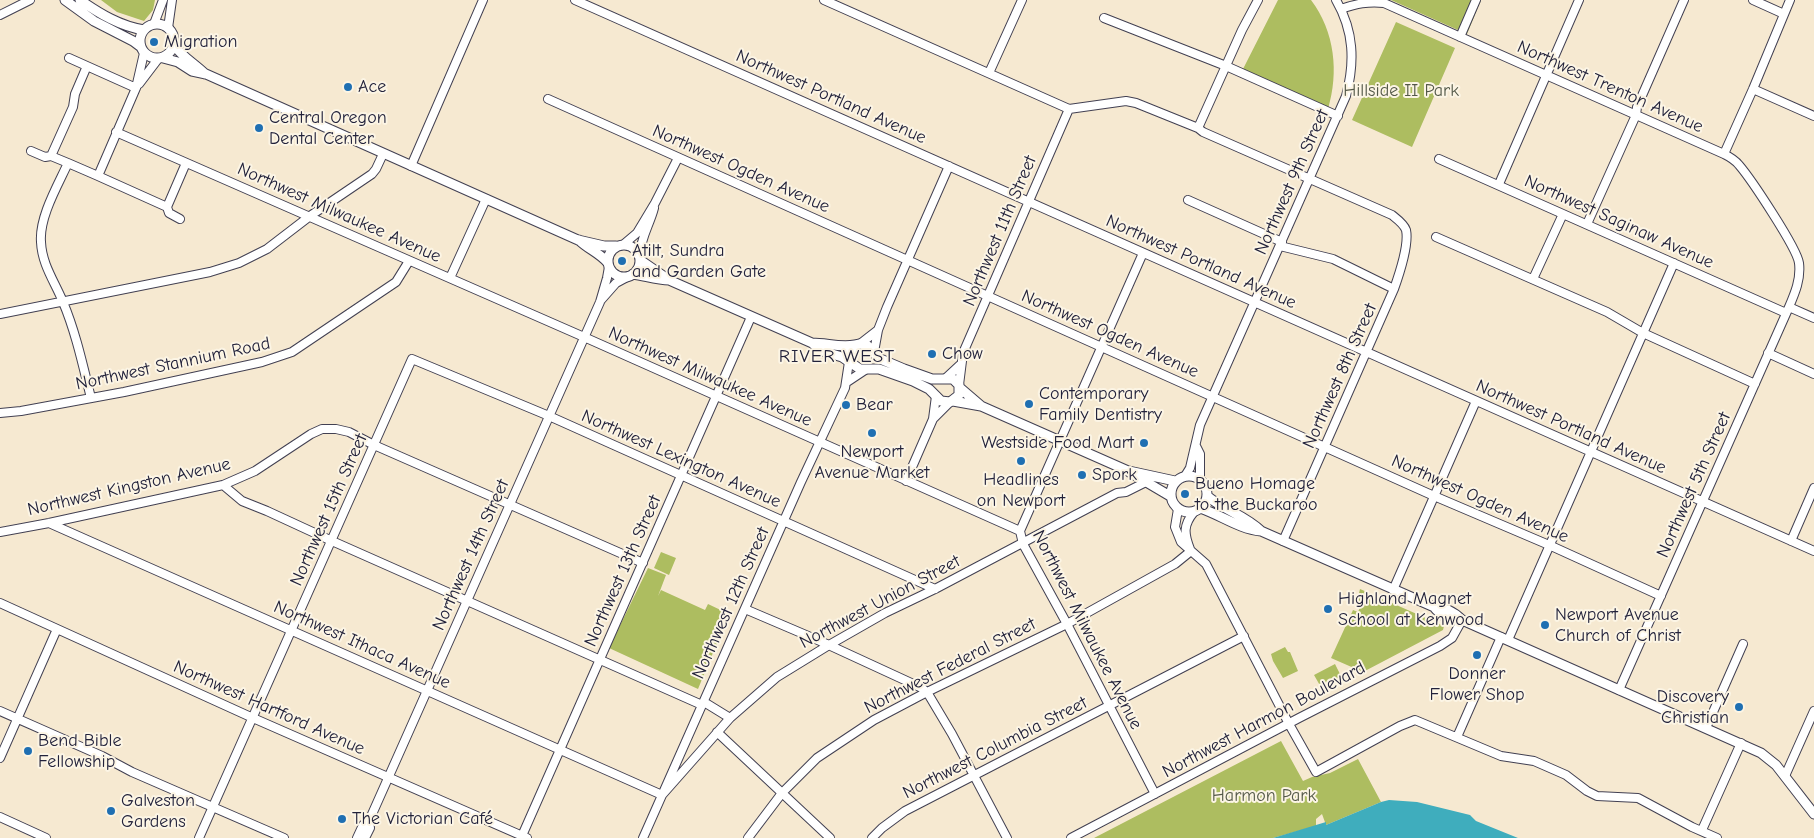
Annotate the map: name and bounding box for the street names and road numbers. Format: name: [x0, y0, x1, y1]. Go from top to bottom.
street label: Northwest Trenton Avenue: [1514, 36, 1706, 138]
street label: Northwest Portland Avenue: [732, 45, 930, 149]
street label: Northwest 9th Street: [1250, 106, 1334, 258]
street label: Northwest Ogden Avenue: [649, 120, 833, 218]
street label: Northwest 11th Street: [958, 152, 1042, 310]
street label: Northwest Milwaukee Avenue: [234, 158, 444, 268]
street label: Northwest Saginaw Avenue: [1521, 170, 1717, 274]
street label: Northwest Portland Avenue: [1102, 210, 1300, 314]
street label: Northwest Ogden Avenue: [1018, 285, 1202, 383]
street label: Northwest 8th Street: [1298, 300, 1382, 452]
street label: Northwest Milwaukee Avenue: [605, 322, 815, 432]
street label: Northwest Stannium Road: [74, 333, 272, 395]
street label: Northwest Portland Avenue: [1472, 375, 1670, 479]
street label: Northwest Lexington Avenue: [578, 405, 784, 513]
street label: Northwest 5th Street: [1652, 409, 1736, 561]
street label: Northwest 15th Street: [286, 431, 372, 589]
street label: Northwest Ogden Avenue: [1388, 450, 1572, 548]
street label: Northwest Kingston Avenue: [25, 453, 233, 521]
street label: Northwest 14th Street: [428, 476, 514, 634]
street label: Northwest 13th Street: [580, 492, 666, 650]
street label: Northwest 12th Street: [688, 524, 774, 682]
street label: Northwest Milwaukee Avenue: [1027, 527, 1147, 733]
street label: Northwest Union Street: [796, 551, 964, 653]
street label: Northwest Ithaca Avenue: [270, 596, 454, 694]
street label: Northwest Federal Street: [861, 613, 1039, 719]
street label: Northwest Hartford Avenue: [170, 656, 368, 760]
street label: Northwest Harmon Boulevard: [1159, 657, 1369, 783]
street label: Northwest Columbia Street: [899, 692, 1091, 804]

